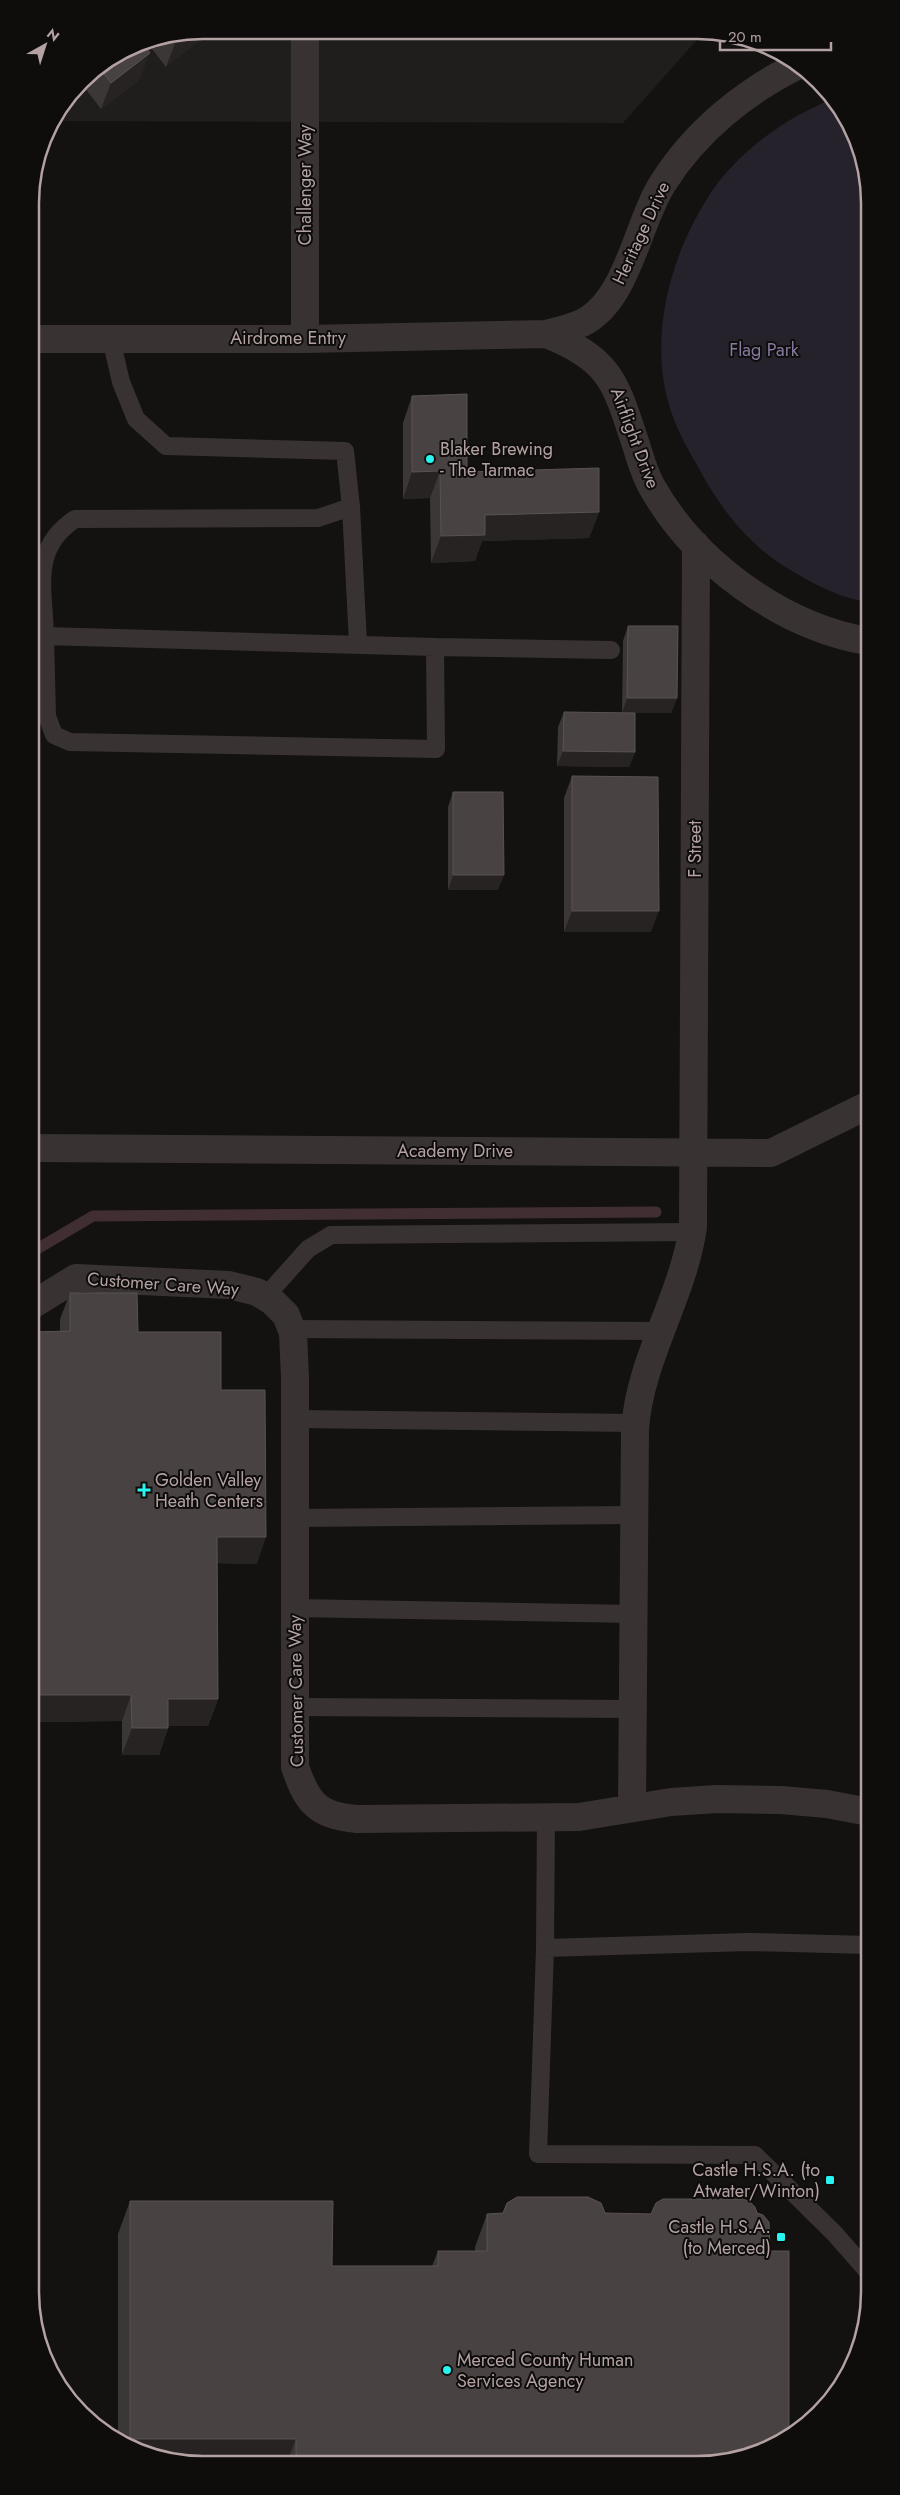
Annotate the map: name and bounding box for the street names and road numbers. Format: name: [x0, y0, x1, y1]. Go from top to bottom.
street label: Challenger Way: [292, 124, 318, 246]
street label: Heritage Drive: [606, 177, 676, 289]
street label: Airdrome Entry: [230, 325, 346, 351]
street label: Airflight Drive: [604, 384, 666, 492]
street label: F Street: [682, 820, 708, 878]
street label: Academy Drive: [397, 1138, 513, 1164]
street label: Customer Care Way: [86, 1266, 240, 1302]
street label: Customer Care Way: [282, 1615, 310, 1767]

